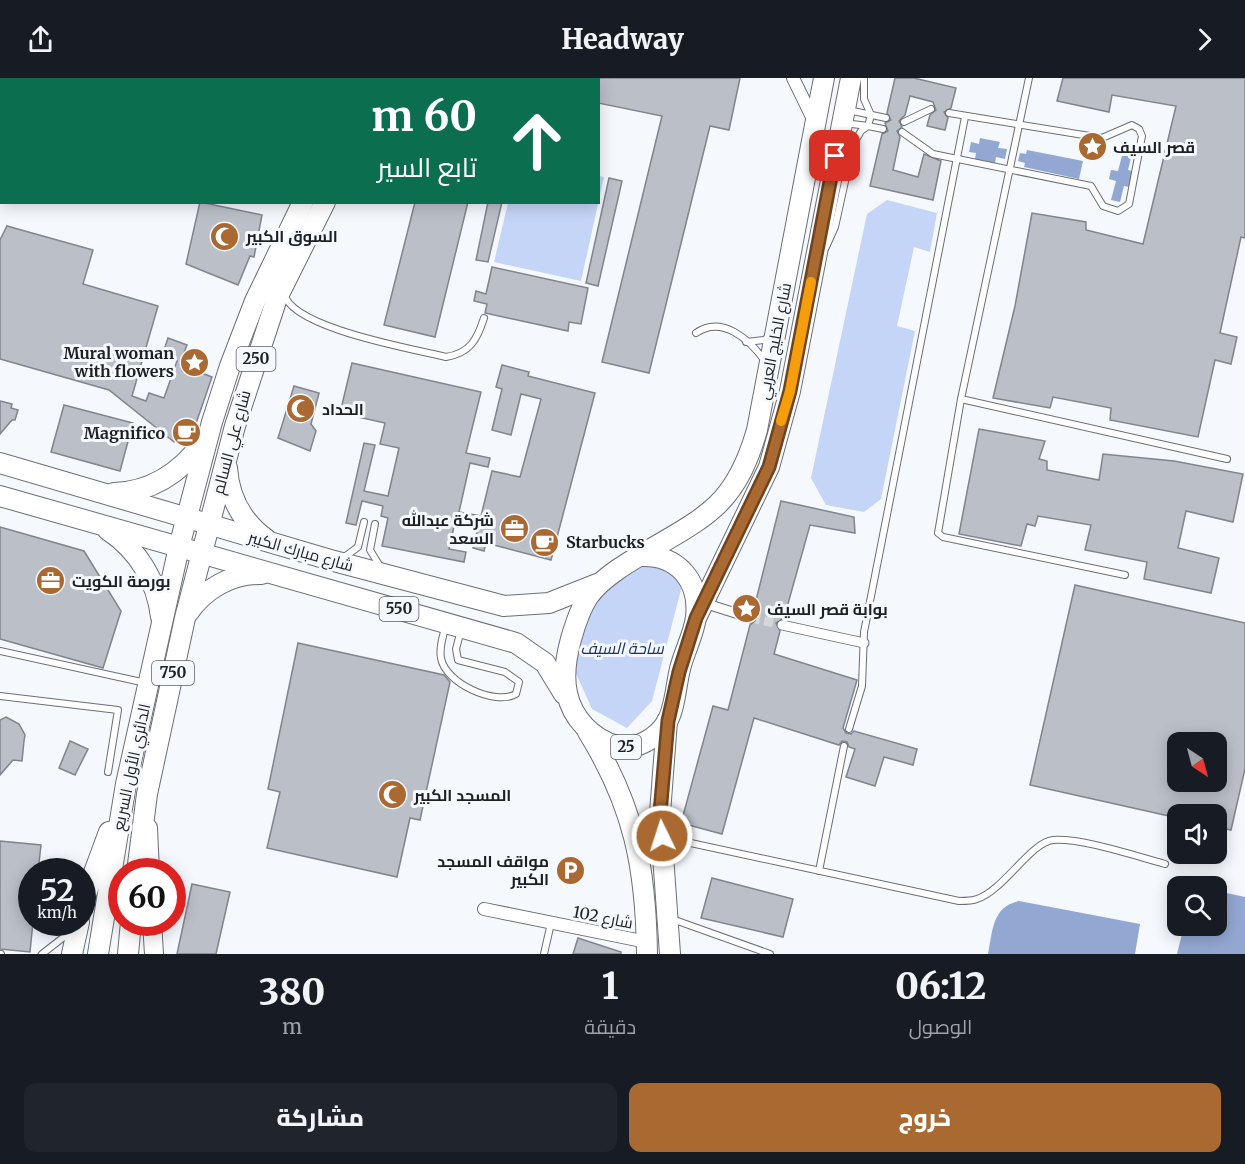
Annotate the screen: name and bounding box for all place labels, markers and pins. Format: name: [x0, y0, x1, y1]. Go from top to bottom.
pin: [809, 130, 860, 181]
place icon: قصر السيف: [1076, 131, 1108, 163]
place label: قصر السيف: [1113, 137, 1195, 157]
mosque icon: السوق الكبير: [209, 220, 241, 252]
place label: السوق الكبير: [245, 226, 338, 246]
place label: Mural woman with flowers: [64, 343, 174, 381]
place icon: Mural woman with flowers: [179, 346, 211, 378]
mosque icon: الحداد: [285, 393, 317, 425]
place label: الحداد: [322, 399, 364, 419]
cafe icon: Magnifico: [170, 417, 202, 449]
place label: Magnifico: [84, 423, 165, 443]
place label: شركة عبدالله السعد: [402, 509, 494, 548]
office icon: شركة عبدالله السعد: [499, 513, 531, 545]
cafe icon: Starbucks: [529, 526, 561, 558]
place label: Starbucks: [566, 532, 645, 552]
office icon: بورصة الكويت: [35, 565, 67, 597]
place label: بورصة الكويت: [72, 571, 170, 591]
place icon: بوابة قصر السيف: [730, 593, 762, 625]
place label: بوابة قصر السيف: [767, 599, 888, 619]
mosque icon: المسجد الكبير: [377, 779, 409, 811]
place label: المسجد الكبير: [413, 785, 511, 805]
place label: مواقف المسجد الكبير: [437, 851, 549, 889]
parking icon: مواقف المسجد الكبير: [554, 854, 586, 886]

